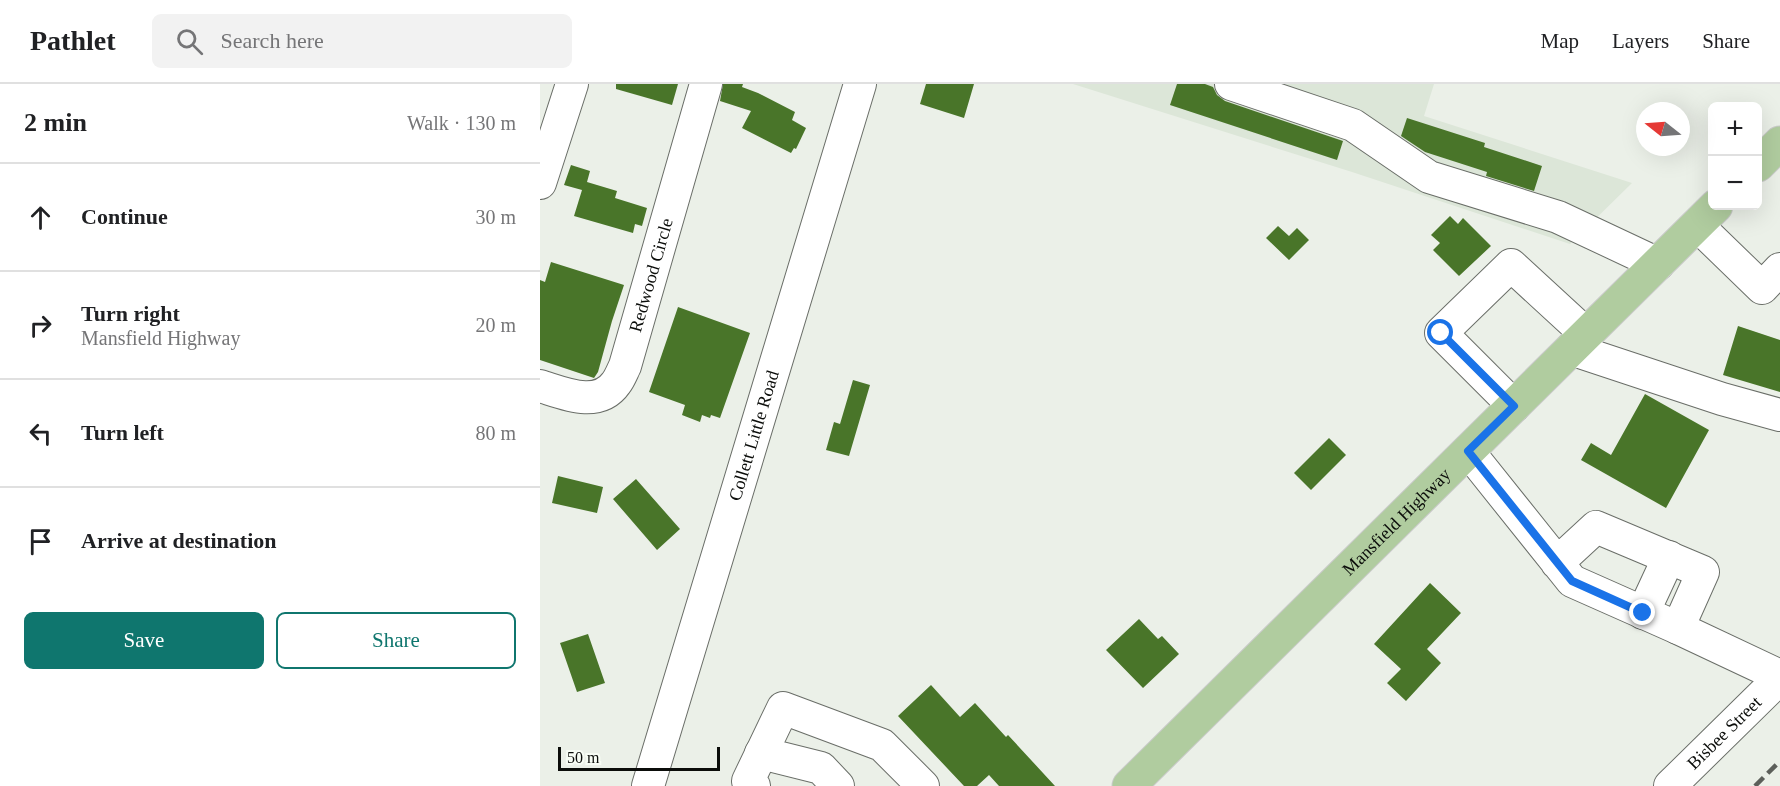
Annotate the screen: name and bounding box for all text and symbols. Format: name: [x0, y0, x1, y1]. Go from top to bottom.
search box: [152, 14, 572, 68]
text: Pathlet: [30, 25, 116, 56]
icon: search: [173, 25, 206, 58]
text: Search here: [221, 28, 324, 53]
text: Map: [1541, 29, 1579, 53]
text: Layers: [1612, 29, 1669, 53]
text: Share: [1702, 29, 1750, 53]
north arrow: [1636, 102, 1690, 156]
map controls: [1708, 102, 1762, 210]
button: +: [1708, 102, 1762, 156]
text: 2 min: [24, 108, 87, 137]
text: Walk · 130 m: [407, 112, 516, 134]
button: −: [1708, 156, 1762, 210]
icon: ahead: [24, 201, 57, 234]
text: Continue: [81, 204, 168, 229]
text: 30 m: [475, 206, 516, 228]
street label: Redwood Circle: [625, 216, 677, 334]
text: Turn right: [81, 301, 180, 326]
icon: right: [24, 309, 57, 342]
text: 20 m: [475, 314, 516, 336]
route start: [1427, 319, 1453, 345]
text: Mansfield Highway: [81, 327, 240, 349]
street label: Collett Little Road: [725, 368, 783, 503]
icon: left: [24, 417, 57, 450]
text: Turn left: [81, 420, 164, 445]
text: 80 m: [475, 422, 516, 444]
street label: Mansfield Highway: [1338, 464, 1455, 579]
icon: arrive: [24, 525, 57, 558]
text: Arrive at destination: [81, 528, 277, 553]
route end: [1629, 599, 1655, 625]
button: Save: [24, 612, 264, 669]
button: Share: [276, 612, 516, 669]
street label: Bisbee Street: [1683, 692, 1765, 773]
scale bar: [558, 744, 720, 772]
text: 50 m: [567, 749, 599, 766]

